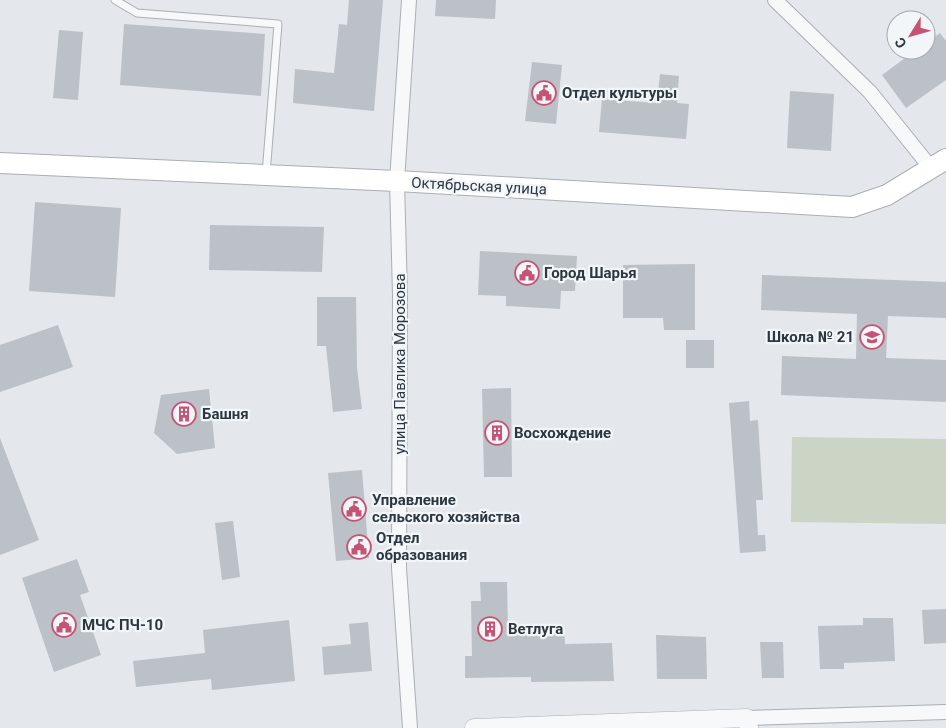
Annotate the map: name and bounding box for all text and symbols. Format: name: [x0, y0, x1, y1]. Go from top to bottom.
north arrow: [886, 10, 936, 60]
text: С: [891, 34, 910, 51]
public building icon: Отдел культуры: [531, 80, 557, 106]
place label: Отдел культуры: [562, 84, 677, 102]
street label: Октябрьская улица: [411, 173, 547, 199]
public building icon: Город Шарья: [514, 260, 540, 286]
place label: Город Шарья: [544, 264, 637, 282]
street label: улица Павлика Морозова: [391, 273, 409, 455]
school or university icon: Школа № 21: [859, 324, 885, 350]
place label: Школа № 21: [767, 328, 854, 346]
building icon: Башня: [171, 401, 197, 427]
place label: Башня: [202, 405, 249, 423]
building icon: Восхождение: [484, 420, 510, 446]
place label: Восхождение: [514, 424, 611, 442]
place label: Управление сельского хозяйства: [372, 491, 520, 526]
public building icon: Управление сельского хозяйства: [341, 496, 367, 522]
place label: Отдел образования: [376, 529, 467, 564]
public building icon: Отдел образования: [346, 534, 372, 560]
public building icon: МЧС ПЧ-10: [51, 612, 77, 638]
place label: МЧС ПЧ-10: [82, 616, 163, 634]
building icon: Ветлуга: [477, 616, 503, 642]
place label: Ветлуга: [508, 620, 563, 638]

